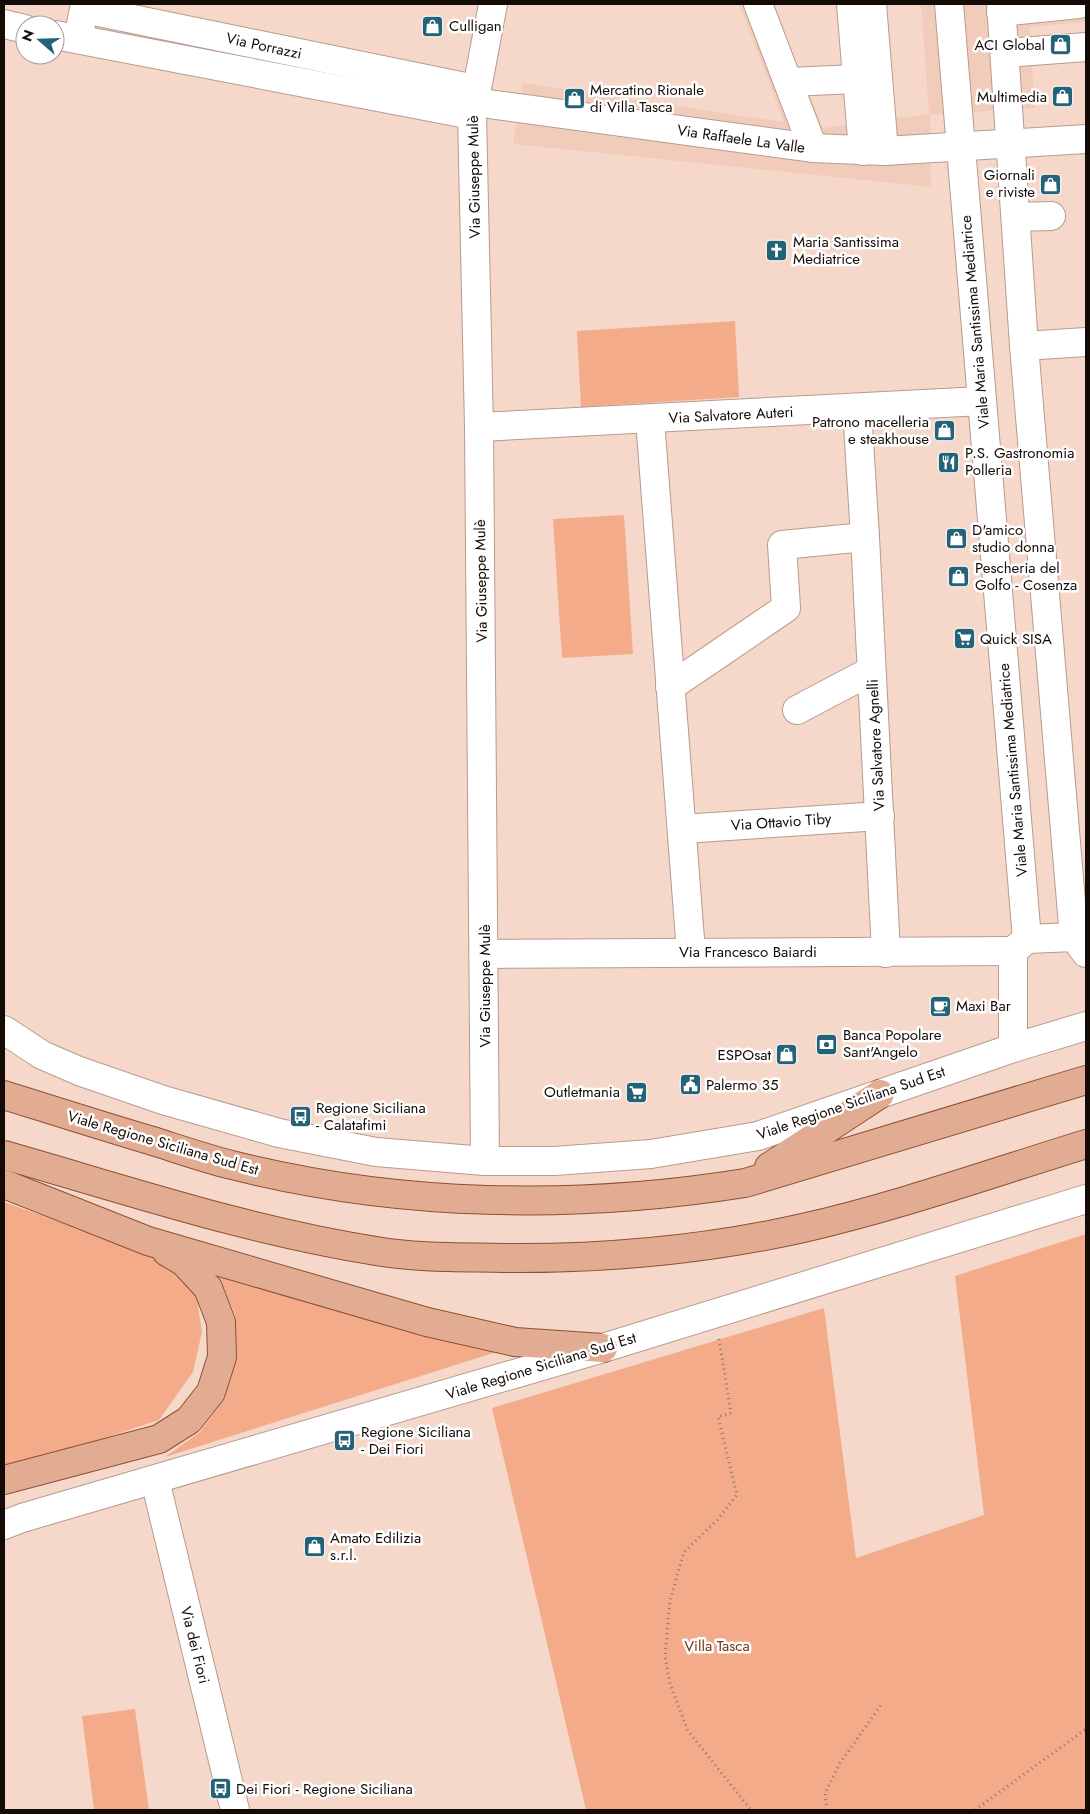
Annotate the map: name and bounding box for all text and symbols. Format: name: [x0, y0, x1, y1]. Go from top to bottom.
shop icon: Culligan: [421, 14, 445, 38]
north arrow: [15, 15, 65, 65]
place label: Culligan: [449, 15, 502, 37]
text: N: [16, 27, 39, 44]
street label: Via Porrazzi: [224, 27, 304, 65]
shop icon: ACI Global: [1049, 33, 1073, 57]
place label: ACI Global: [975, 34, 1045, 56]
place label: Mercatino Rionale di Villa Tasca: [590, 79, 704, 118]
shop icon: Multimedia: [1051, 85, 1075, 109]
place label: Multimedia: [977, 86, 1047, 108]
shop icon: Mercatino Rionale di Villa Tasca: [562, 87, 586, 111]
street label: Via Giuseppe Mulè: [462, 115, 486, 239]
street label: Via Raffaele La Valle: [676, 119, 807, 159]
place label: Giornali e riviste: [984, 164, 1035, 203]
shop icon: Giornali e riviste: [1039, 172, 1063, 196]
street label: Viale Maria Santissima Mediatrice: [955, 214, 995, 430]
place label: Maria Santissima Mediatrice: [793, 231, 899, 270]
church icon: Maria Santissima Mediatrice: [765, 239, 789, 263]
street label: Via Salvatore Auteri: [668, 401, 794, 429]
place label: Patrono macelleria e steakhouse: [812, 411, 929, 450]
shop icon: Patrono macelleria e steakhouse: [933, 419, 957, 443]
place label: P.S. Gastronomia Polleria: [965, 442, 1074, 481]
restaurant icon: P.S. Gastronomia Polleria: [937, 450, 961, 474]
street label: Via Giuseppe Mulè: [469, 519, 493, 643]
place label: D'amico studio donna: [972, 519, 1054, 558]
shop icon: D'amico studio donna: [944, 527, 968, 551]
place label: Pescheria del Golfo - Cosenza: [975, 557, 1077, 596]
shop icon: Pescheria del Golfo - Cosenza: [947, 565, 971, 589]
supermarket icon: Quick SISA: [952, 627, 976, 651]
place label: Quick SISA: [980, 628, 1052, 650]
street label: Viale Maria Santissima Mediatrice: [993, 662, 1033, 878]
street label: Via Salvatore Agnelli: [862, 679, 890, 811]
street label: Via Ottavio Tiby: [730, 807, 832, 836]
street label: Via Giuseppe Mulè: [474, 924, 496, 1048]
street label: Via Francesco Baiardi: [679, 941, 817, 963]
cafe icon: Maxi Bar: [928, 994, 952, 1018]
place label: Maxi Bar: [956, 995, 1012, 1017]
place label: Banca Popolare Sant'Angelo: [843, 1024, 942, 1063]
bank icon: Banca Popolare Sant'Angelo: [815, 1032, 839, 1056]
shop icon: ESPOsat: [775, 1043, 799, 1067]
place label: ESPOsat: [718, 1044, 771, 1066]
street label: Viale Regione Siciliana Sud Est: [754, 1060, 949, 1146]
public building icon: Palermo 35: [678, 1073, 702, 1097]
place label: Palermo 35: [706, 1074, 778, 1096]
supermarket icon: Outletmania: [624, 1080, 648, 1104]
place label: Outletmania: [544, 1081, 620, 1103]
place label: Regione Siciliana - Calatafimi: [316, 1097, 426, 1136]
street label: Viale Regione Siciliana Sud Est: [65, 1105, 262, 1181]
bus stop icon: Regione Siciliana - Calatafimi: [288, 1105, 312, 1129]
street label: Viale Regione Siciliana Sud Est: [443, 1326, 639, 1405]
place label: Regione Siciliana - Dei Fiori: [361, 1421, 471, 1460]
bus stop icon: Regione Siciliana - Dei Fiori: [333, 1429, 357, 1453]
place label: Amato Edilizia s.r.l.: [330, 1527, 421, 1566]
shop icon: Amato Edilizia s.r.l.: [302, 1535, 326, 1559]
street label: Via dei Fiori: [175, 1604, 215, 1686]
park label: Villa Tasca: [684, 1635, 750, 1657]
bus stop icon: Dei Fiori - Regione Siciliana: [208, 1777, 232, 1801]
place label: Dei Fiori - Regione Siciliana: [236, 1778, 413, 1800]

